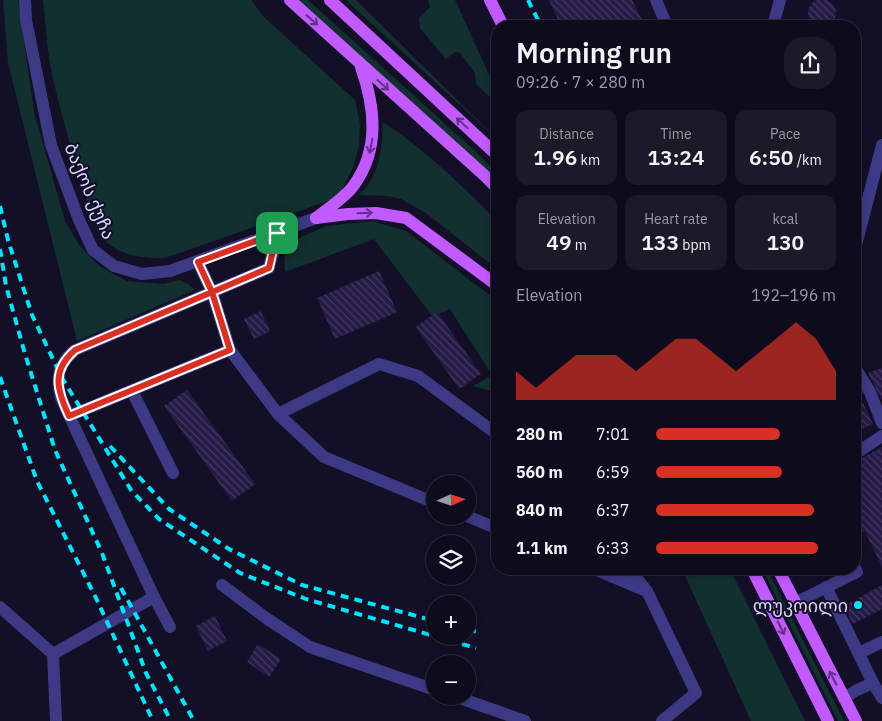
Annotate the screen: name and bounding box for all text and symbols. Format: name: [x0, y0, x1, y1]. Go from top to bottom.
one-way arrow: [306, 14, 319, 26]
text: Morning run: [516, 34, 672, 71]
button: share: [784, 37, 836, 89]
text: 09:26 · 7 × 280 m: [516, 72, 645, 92]
one-way arrow: [376, 79, 389, 91]
one-way arrow: [455, 117, 468, 129]
text: Distance: [539, 125, 594, 143]
text: Time: [660, 125, 692, 143]
text: Pace: [770, 125, 801, 143]
one-way arrow: [366, 138, 375, 154]
street label: ბაქოს ქუჩა: [59, 139, 121, 243]
text: 1.96: [533, 143, 577, 171]
text: 13:24: [647, 143, 705, 171]
text: 6:50: [749, 143, 793, 171]
text: km: [577, 151, 600, 169]
text: /km: [793, 151, 822, 169]
one-way arrow: [356, 209, 372, 218]
text: Elevation: [538, 210, 596, 228]
text: Heart rate: [644, 210, 708, 228]
text: kcal: [773, 210, 798, 228]
pin: [256, 212, 298, 254]
icon: arrive: [263, 219, 291, 247]
text: 49: [546, 228, 572, 256]
text: 133: [641, 228, 679, 256]
text: 130: [766, 228, 804, 256]
text: m: [572, 236, 587, 254]
text: bpm: [679, 236, 711, 254]
text: Elevation: [516, 285, 582, 305]
text: 192–196 m: [751, 285, 836, 305]
text: 280 m: [516, 424, 563, 444]
text: 7:01: [596, 424, 629, 444]
text: 560 m: [516, 462, 563, 482]
text: 6:59: [596, 462, 629, 482]
north arrow: [426, 475, 476, 525]
map controls: [426, 475, 476, 705]
text: 840 m: [516, 500, 563, 520]
text: 6:37: [596, 500, 629, 520]
button: layers: [426, 535, 476, 585]
text: 1.1 km: [516, 538, 567, 558]
text: 6:33: [596, 538, 629, 558]
place label: ლუკოილი: [753, 594, 848, 617]
button: +: [426, 595, 476, 645]
marker: ლუკოილი: [852, 599, 864, 611]
one-way arrow: [777, 620, 786, 635]
button: −: [426, 655, 476, 705]
one-way arrow: [828, 671, 837, 686]

